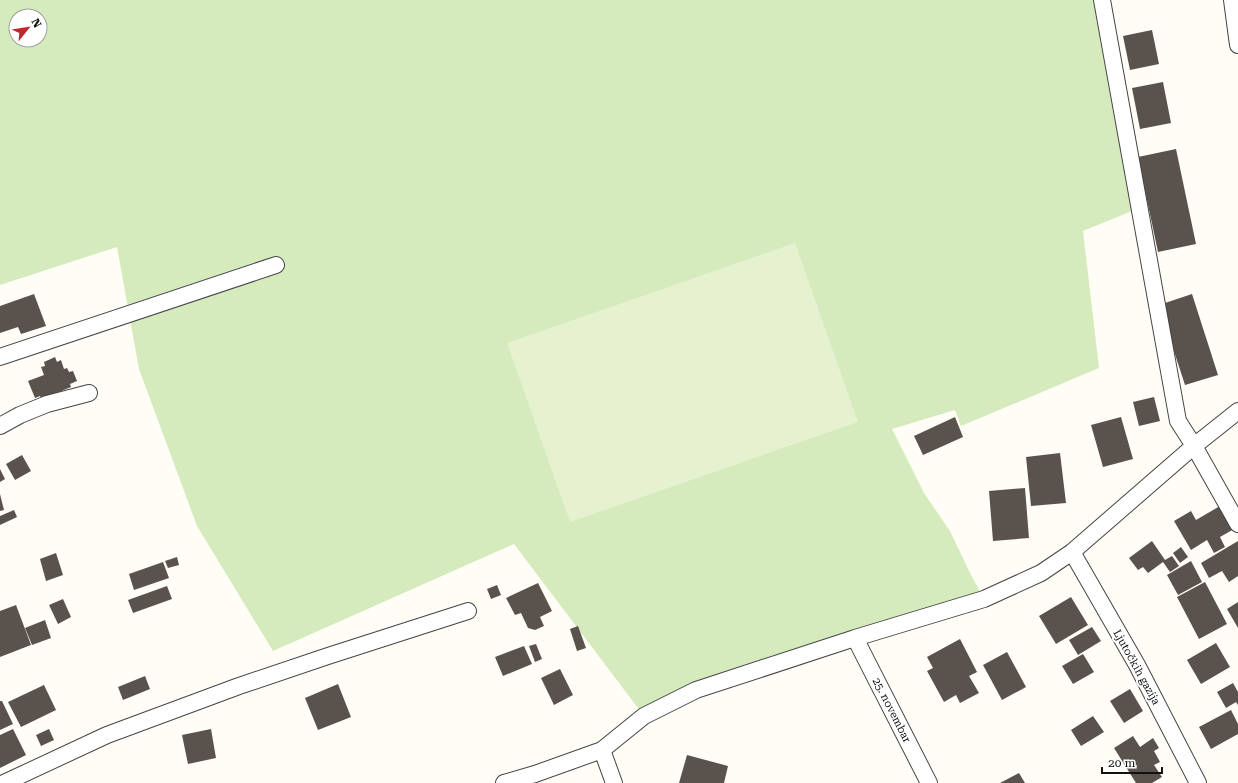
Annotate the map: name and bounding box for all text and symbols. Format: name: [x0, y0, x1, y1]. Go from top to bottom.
north arrow: [8, 8, 48, 48]
text: N: [28, 16, 44, 31]
street label: Ljutočkih gazija: [1110, 627, 1163, 707]
street label: 25. novembar: [870, 676, 914, 745]
scale bar: [1102, 749, 1162, 775]
text: 20 m: [1108, 756, 1135, 770]

